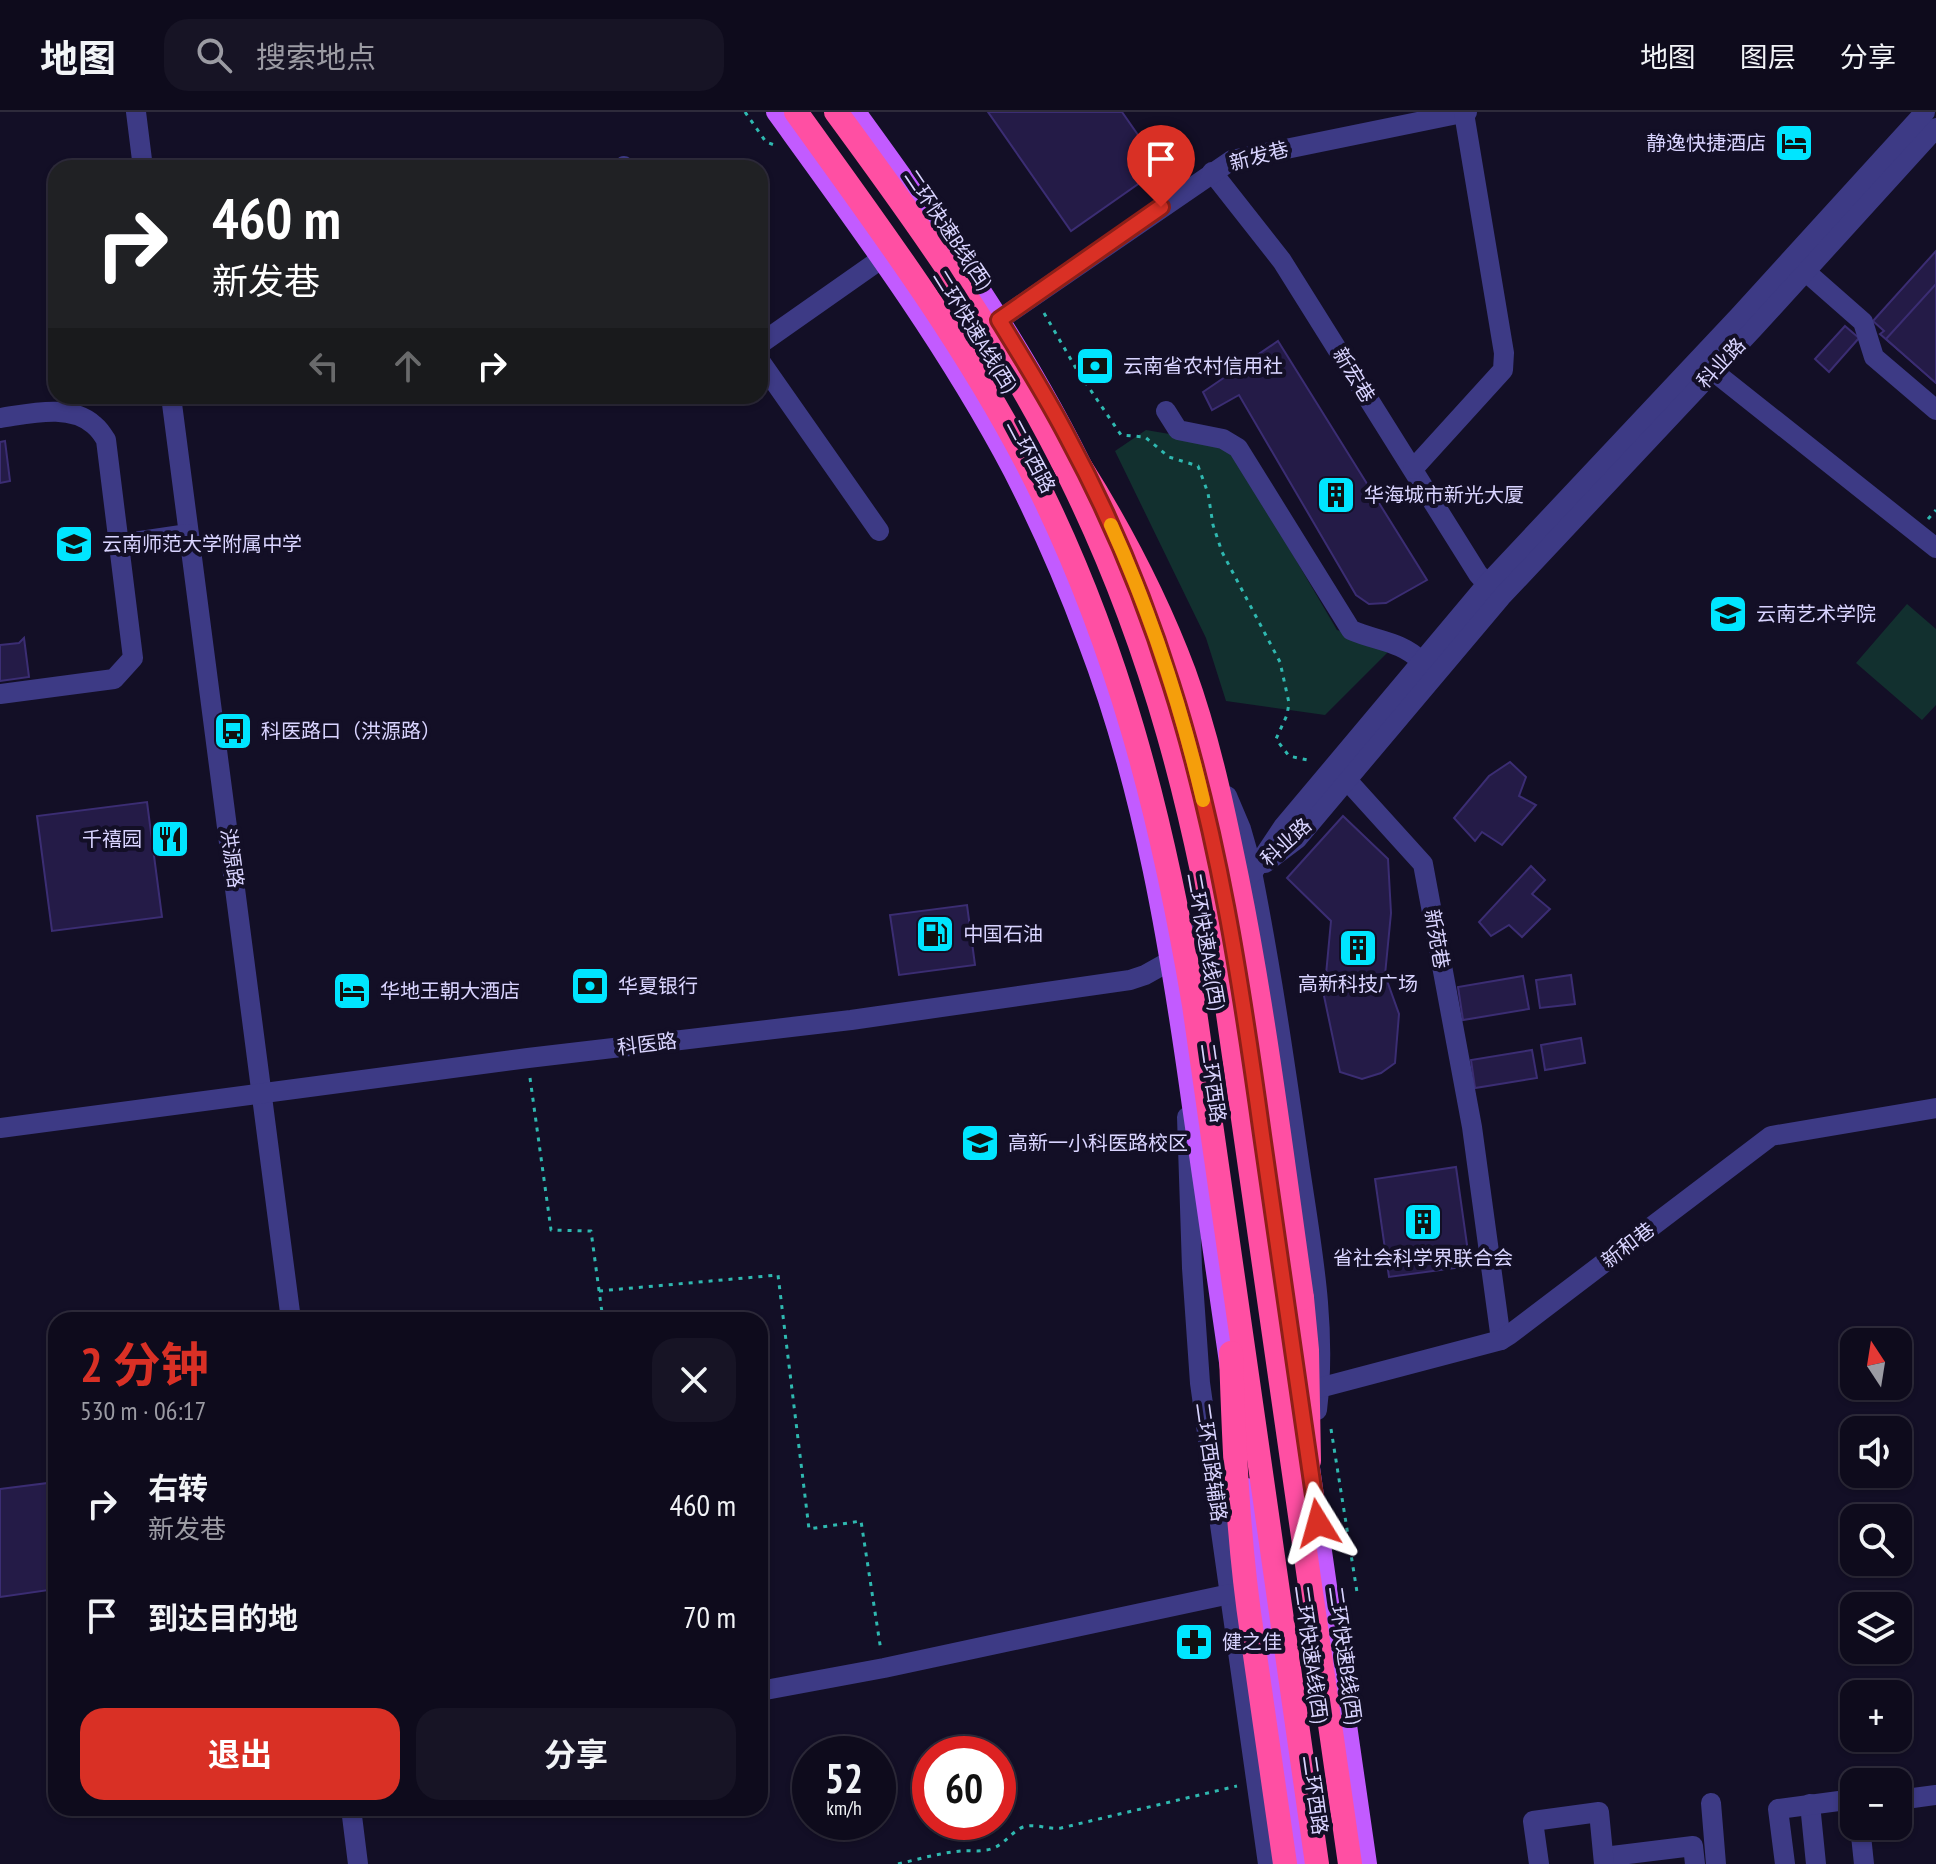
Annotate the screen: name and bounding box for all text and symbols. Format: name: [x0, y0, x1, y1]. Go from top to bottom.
search box: [164, 19, 724, 91]
text: 地图: [40, 33, 116, 82]
icon: search: [192, 33, 236, 77]
text: 搜索地点: [256, 37, 376, 76]
text: 地图: [1640, 38, 1696, 75]
text: 图层: [1740, 38, 1796, 75]
text: 分享: [1840, 38, 1896, 75]
hotel icon: 静逸快捷酒店: [1773, 122, 1815, 164]
pin: [1127, 125, 1195, 207]
place label: 静逸快捷酒店: [1646, 130, 1766, 156]
street label: 新发巷: [1227, 136, 1291, 176]
icon: arrive: [1139, 137, 1183, 181]
street label: 二环快速B线(西): [898, 164, 998, 294]
text: 460 m: [212, 182, 341, 254]
icon: right: [80, 192, 184, 296]
text: 新发巷: [212, 257, 320, 304]
street label: 二环快速A线(西): [927, 265, 1023, 397]
street label: 科业路: [1691, 332, 1751, 394]
street label: 新宏巷: [1327, 343, 1381, 407]
icon: left: [302, 344, 346, 388]
icon: ahead: [386, 344, 430, 388]
icon: right: [470, 344, 514, 388]
bank icon: 云南省农村信用社: [1074, 345, 1116, 387]
place label: 云南省农村信用社: [1123, 353, 1283, 379]
street label: 二环西路: [1001, 415, 1061, 497]
building icon: 华海城市新光大厦: [1315, 474, 1357, 516]
place label: 华海城市新光大厦: [1364, 482, 1524, 508]
school or university icon: 云南师范大学附属中学: [53, 523, 95, 565]
place label: 云南师范大学附属中学: [102, 531, 302, 557]
school or university icon: 云南艺术学院: [1707, 593, 1749, 635]
place label: 云南艺术学院: [1756, 601, 1876, 627]
bus stop icon: 科医路口（洪源路）: [212, 710, 254, 752]
place label: 科医路口（洪源路）: [261, 718, 441, 744]
street label: 科业路: [1255, 812, 1317, 872]
restaurant icon: 千禧园: [149, 818, 191, 860]
place label: 千禧园: [82, 826, 142, 852]
street label: 洪源路: [215, 826, 249, 890]
street label: 二环快速A线(西): [1181, 870, 1231, 1012]
street label: 新苑巷: [1419, 907, 1455, 971]
fuel station icon: 中国石油: [914, 913, 956, 955]
place label: 中国石油: [963, 921, 1043, 947]
building icon: 高新科技广场: [1337, 927, 1379, 969]
bank icon: 华夏银行: [569, 965, 611, 1007]
hotel icon: 华地王朝大酒店: [331, 970, 373, 1012]
place label: 高新科技广场: [1298, 971, 1418, 997]
place label: 华夏银行: [618, 973, 698, 999]
place label: 华地王朝大酒店: [380, 978, 520, 1004]
street label: 科医路: [616, 1027, 678, 1061]
street label: 二环西路: [1195, 1042, 1231, 1124]
school or university icon: 高新一小科医路校区: [959, 1122, 1001, 1164]
place label: 高新一小科医路校区: [1008, 1130, 1188, 1156]
building icon: 省社会科学界联合会: [1402, 1201, 1444, 1243]
street label: 新和巷: [1596, 1217, 1660, 1273]
place label: 省社会科学界联合会: [1333, 1245, 1513, 1271]
north arrow: [1840, 1328, 1912, 1400]
map controls: [1840, 1328, 1912, 1840]
text: 2 分钟: [80, 1333, 209, 1395]
button: close: [652, 1338, 736, 1422]
text: 530 m · 06:17: [80, 1394, 206, 1427]
street label: 二环西路辅路: [1190, 1401, 1232, 1523]
button: sound: [1840, 1416, 1912, 1488]
text: 右转: [148, 1468, 208, 1507]
position arrow: [1276, 1481, 1360, 1565]
icon: right: [80, 1482, 124, 1526]
text: 460 m: [670, 1485, 736, 1524]
button: search: [1840, 1504, 1912, 1576]
text: 新发巷: [148, 1512, 226, 1545]
street label: 二环快速A线(西): [1288, 1583, 1334, 1725]
street label: 二环快速B线(西): [1322, 1584, 1368, 1726]
button: layers: [1840, 1592, 1912, 1664]
icon: arrive: [80, 1594, 124, 1638]
text: 70 m: [683, 1597, 736, 1636]
text: 到达目的地: [148, 1598, 298, 1637]
pharmacy icon: 健之佳: [1173, 1621, 1215, 1663]
place label: 健之佳: [1222, 1629, 1282, 1655]
button: +: [1840, 1680, 1912, 1752]
button: 退出: [80, 1708, 400, 1800]
button: 分享: [416, 1708, 736, 1800]
speed limit sign: 60: [912, 1736, 1016, 1840]
text: 52: [825, 1752, 863, 1804]
street label: 二环西路: [1297, 1754, 1333, 1836]
button: −: [1840, 1768, 1912, 1840]
text: km/h: [826, 1795, 862, 1821]

